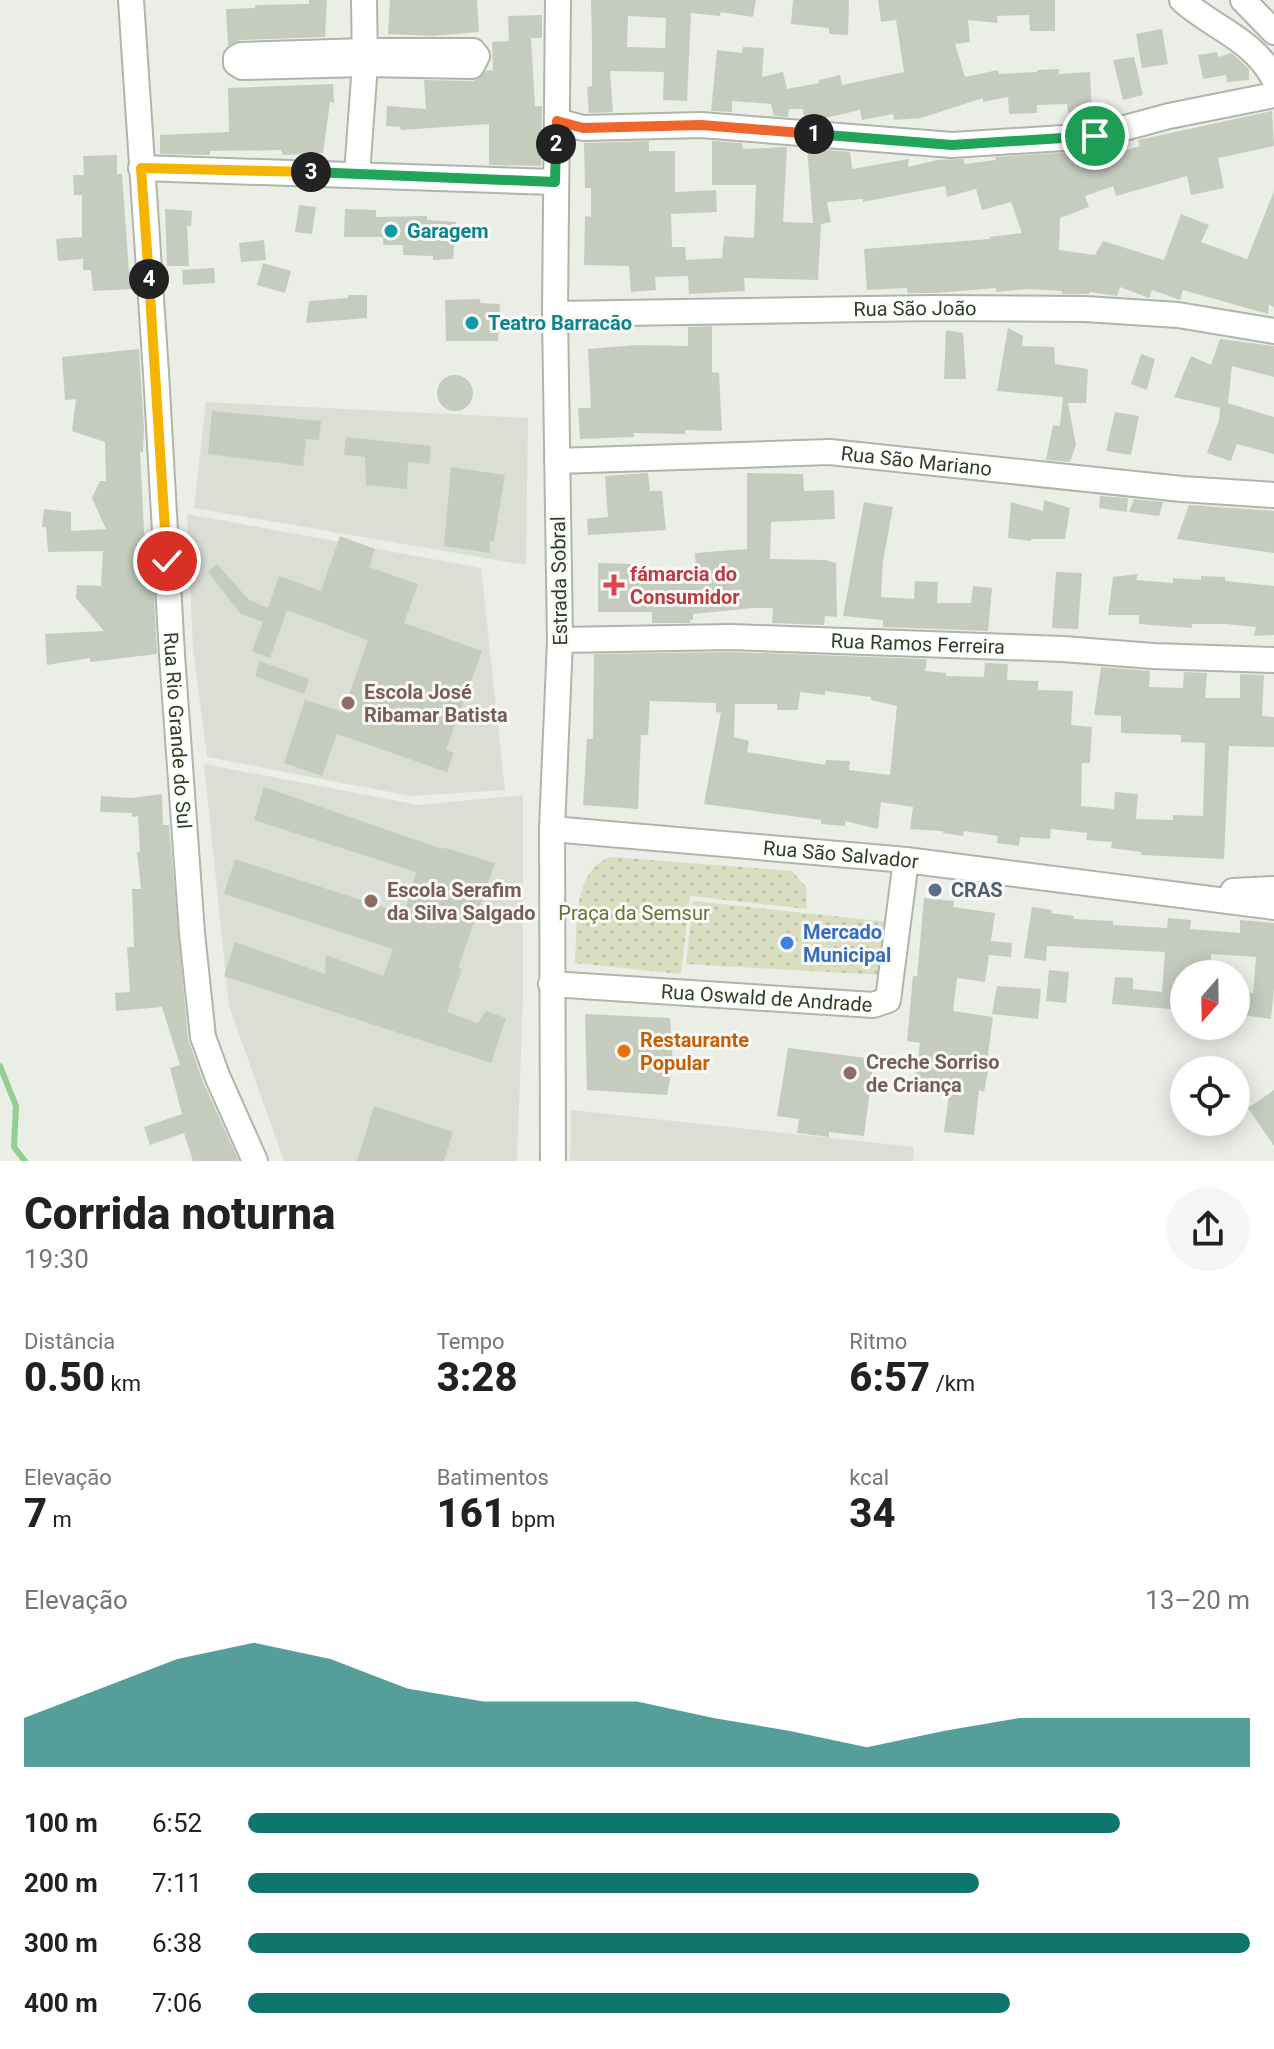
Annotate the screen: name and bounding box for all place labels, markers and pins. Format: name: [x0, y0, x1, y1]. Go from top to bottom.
pin: [1061, 102, 1129, 170]
pin: 1: [794, 114, 834, 154]
pin: 2: [536, 124, 576, 164]
pin: 3: [291, 152, 331, 192]
place label: Garagem: [407, 219, 489, 243]
marker: Garagem: [382, 222, 400, 240]
pin: 4: [129, 259, 169, 299]
place label: Teatro Barracão: [488, 311, 632, 335]
marker: Teatro Barracão: [463, 314, 481, 332]
pin: [133, 527, 201, 595]
place label: fámarcia do Consumidor: [630, 562, 740, 609]
marker: fámarcia do Consumidor: [605, 576, 623, 594]
place label: Escola José Ribamar Batista: [364, 680, 508, 727]
marker: Escola José Ribamar Batista: [339, 694, 357, 712]
place label: Escola Serafim da Silva Salgado: [387, 878, 535, 925]
place label: CRAS: [951, 878, 1003, 902]
marker: CRAS: [926, 881, 944, 899]
marker: Escola Serafim da Silva Salgado: [362, 892, 380, 910]
place label: Mercado Municipal: [803, 920, 891, 967]
marker: Mercado Municipal: [778, 934, 796, 952]
place label: Restaurante Popular: [640, 1028, 749, 1075]
marker: Restaurante Popular: [615, 1042, 633, 1060]
place label: Creche Sorriso de Criança: [866, 1050, 1000, 1097]
marker: Creche Sorriso de Criança: [841, 1064, 859, 1082]

